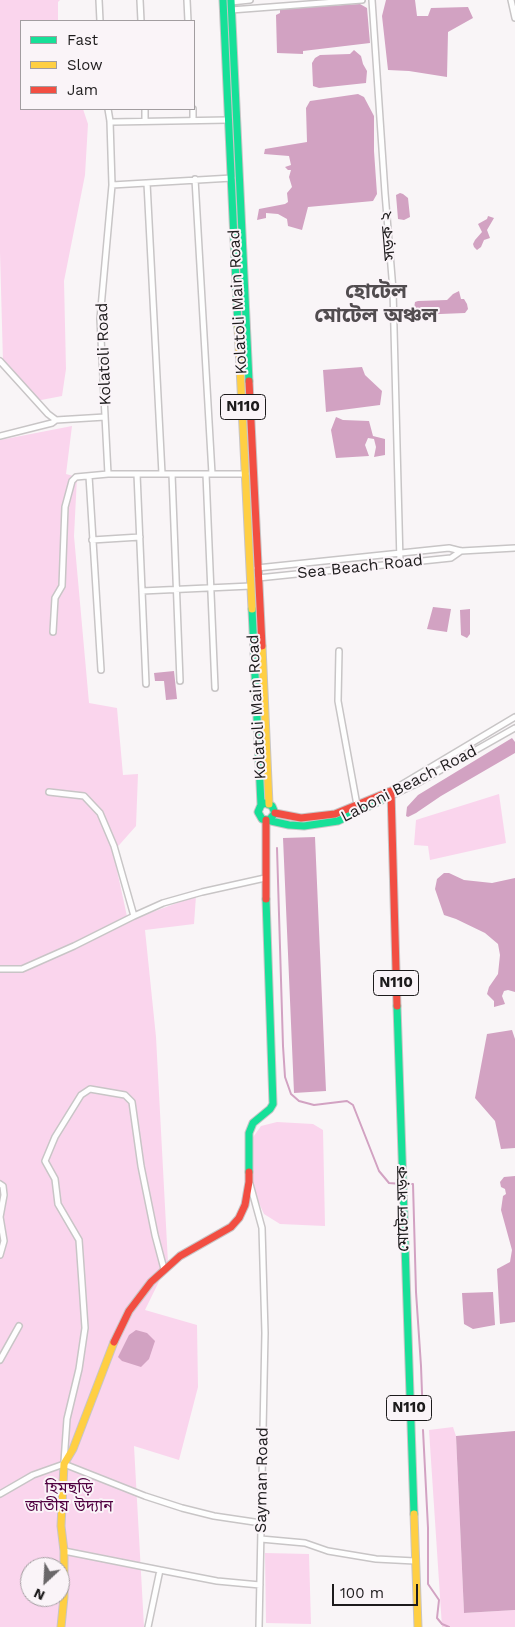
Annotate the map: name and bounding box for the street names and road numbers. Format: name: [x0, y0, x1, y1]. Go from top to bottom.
street label: সড়ক ২: [376, 211, 400, 261]
street label: Kolatoli Main Road: [225, 229, 251, 375]
street label: Kolatoli Road: [93, 302, 115, 406]
road number: N110: [220, 394, 266, 420]
street label: Sea Beach Road: [296, 551, 424, 583]
street label: Kolatoli Main Road: [244, 634, 270, 780]
street label: Laboni Beach Road: [338, 741, 480, 827]
road number: N110: [374, 970, 418, 996]
street label: মোটেল সড়ক: [393, 1166, 413, 1252]
road number: N110: [386, 1396, 432, 1420]
street label: Sayman Road: [251, 1427, 273, 1533]

